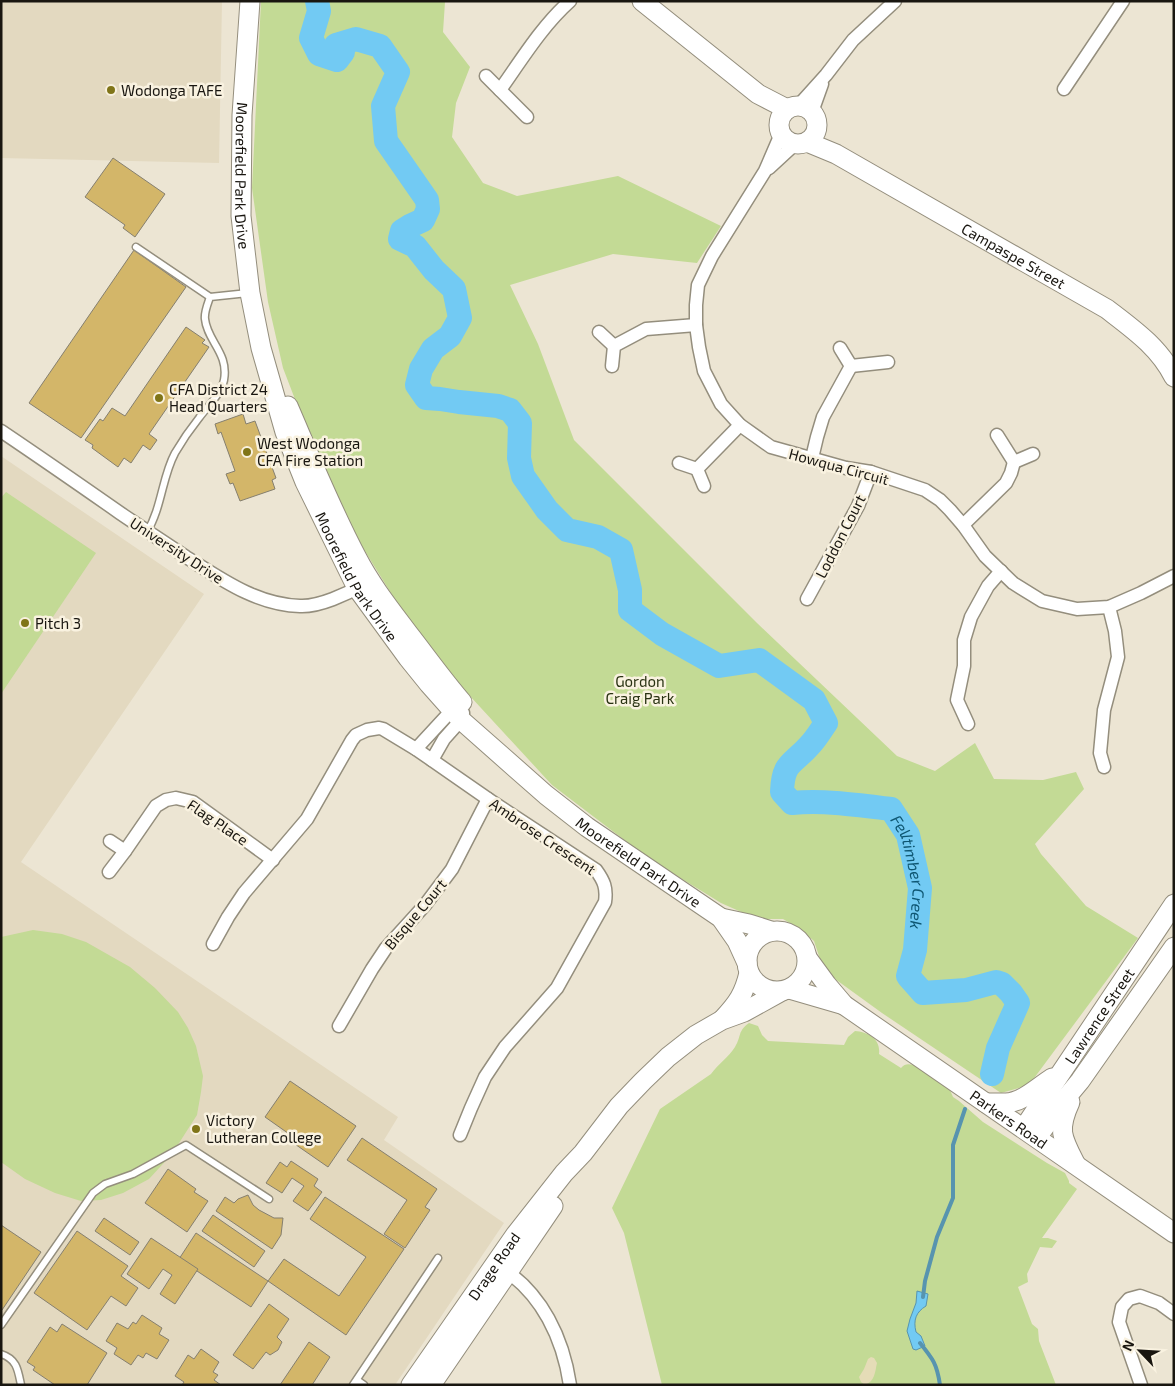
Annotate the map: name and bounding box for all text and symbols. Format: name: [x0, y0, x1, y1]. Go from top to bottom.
place label: Wodonga TAFE: [121, 81, 222, 99]
marker: Wodonga TAFE: [105, 84, 117, 96]
street label: Moorefield Park Drive: [232, 101, 254, 250]
street label: Campaspe Street: [959, 219, 1069, 292]
place label: CFA District 24 Head Quarters: [169, 380, 268, 416]
marker: CFA District 24 Head Quarters: [153, 392, 165, 404]
place label: West Wodonga CFA Fire Station: [257, 434, 363, 469]
street label: Howqua Circuit: [787, 444, 891, 488]
marker: West Wodonga CFA Fire Station: [241, 446, 253, 458]
street label: Loddon Court: [811, 491, 869, 581]
street label: Moorefield Park Drive: [312, 509, 402, 645]
street label: University Drive: [127, 513, 227, 587]
place label: Pitch 3: [35, 614, 81, 632]
marker: Pitch 3: [19, 617, 31, 629]
park label: Gordon Craig Park: [606, 672, 675, 707]
street label: Ambrose Crescent: [487, 794, 600, 878]
street label: Flag Place: [184, 795, 252, 849]
water label: Felltimber Creek: [888, 811, 929, 930]
street label: Moorefield Park Drive: [572, 813, 704, 911]
street label: Bisque Court: [380, 875, 450, 953]
street label: Lawrence Street: [1061, 964, 1138, 1067]
street label: Parkers Road: [967, 1086, 1051, 1152]
place label: Victory Lutheran College: [206, 1111, 321, 1146]
marker: Victory Lutheran College: [190, 1123, 202, 1135]
street label: Drage Road: [464, 1229, 524, 1303]
north arrow: [1115, 1326, 1165, 1376]
text: N: [1118, 1337, 1138, 1353]

